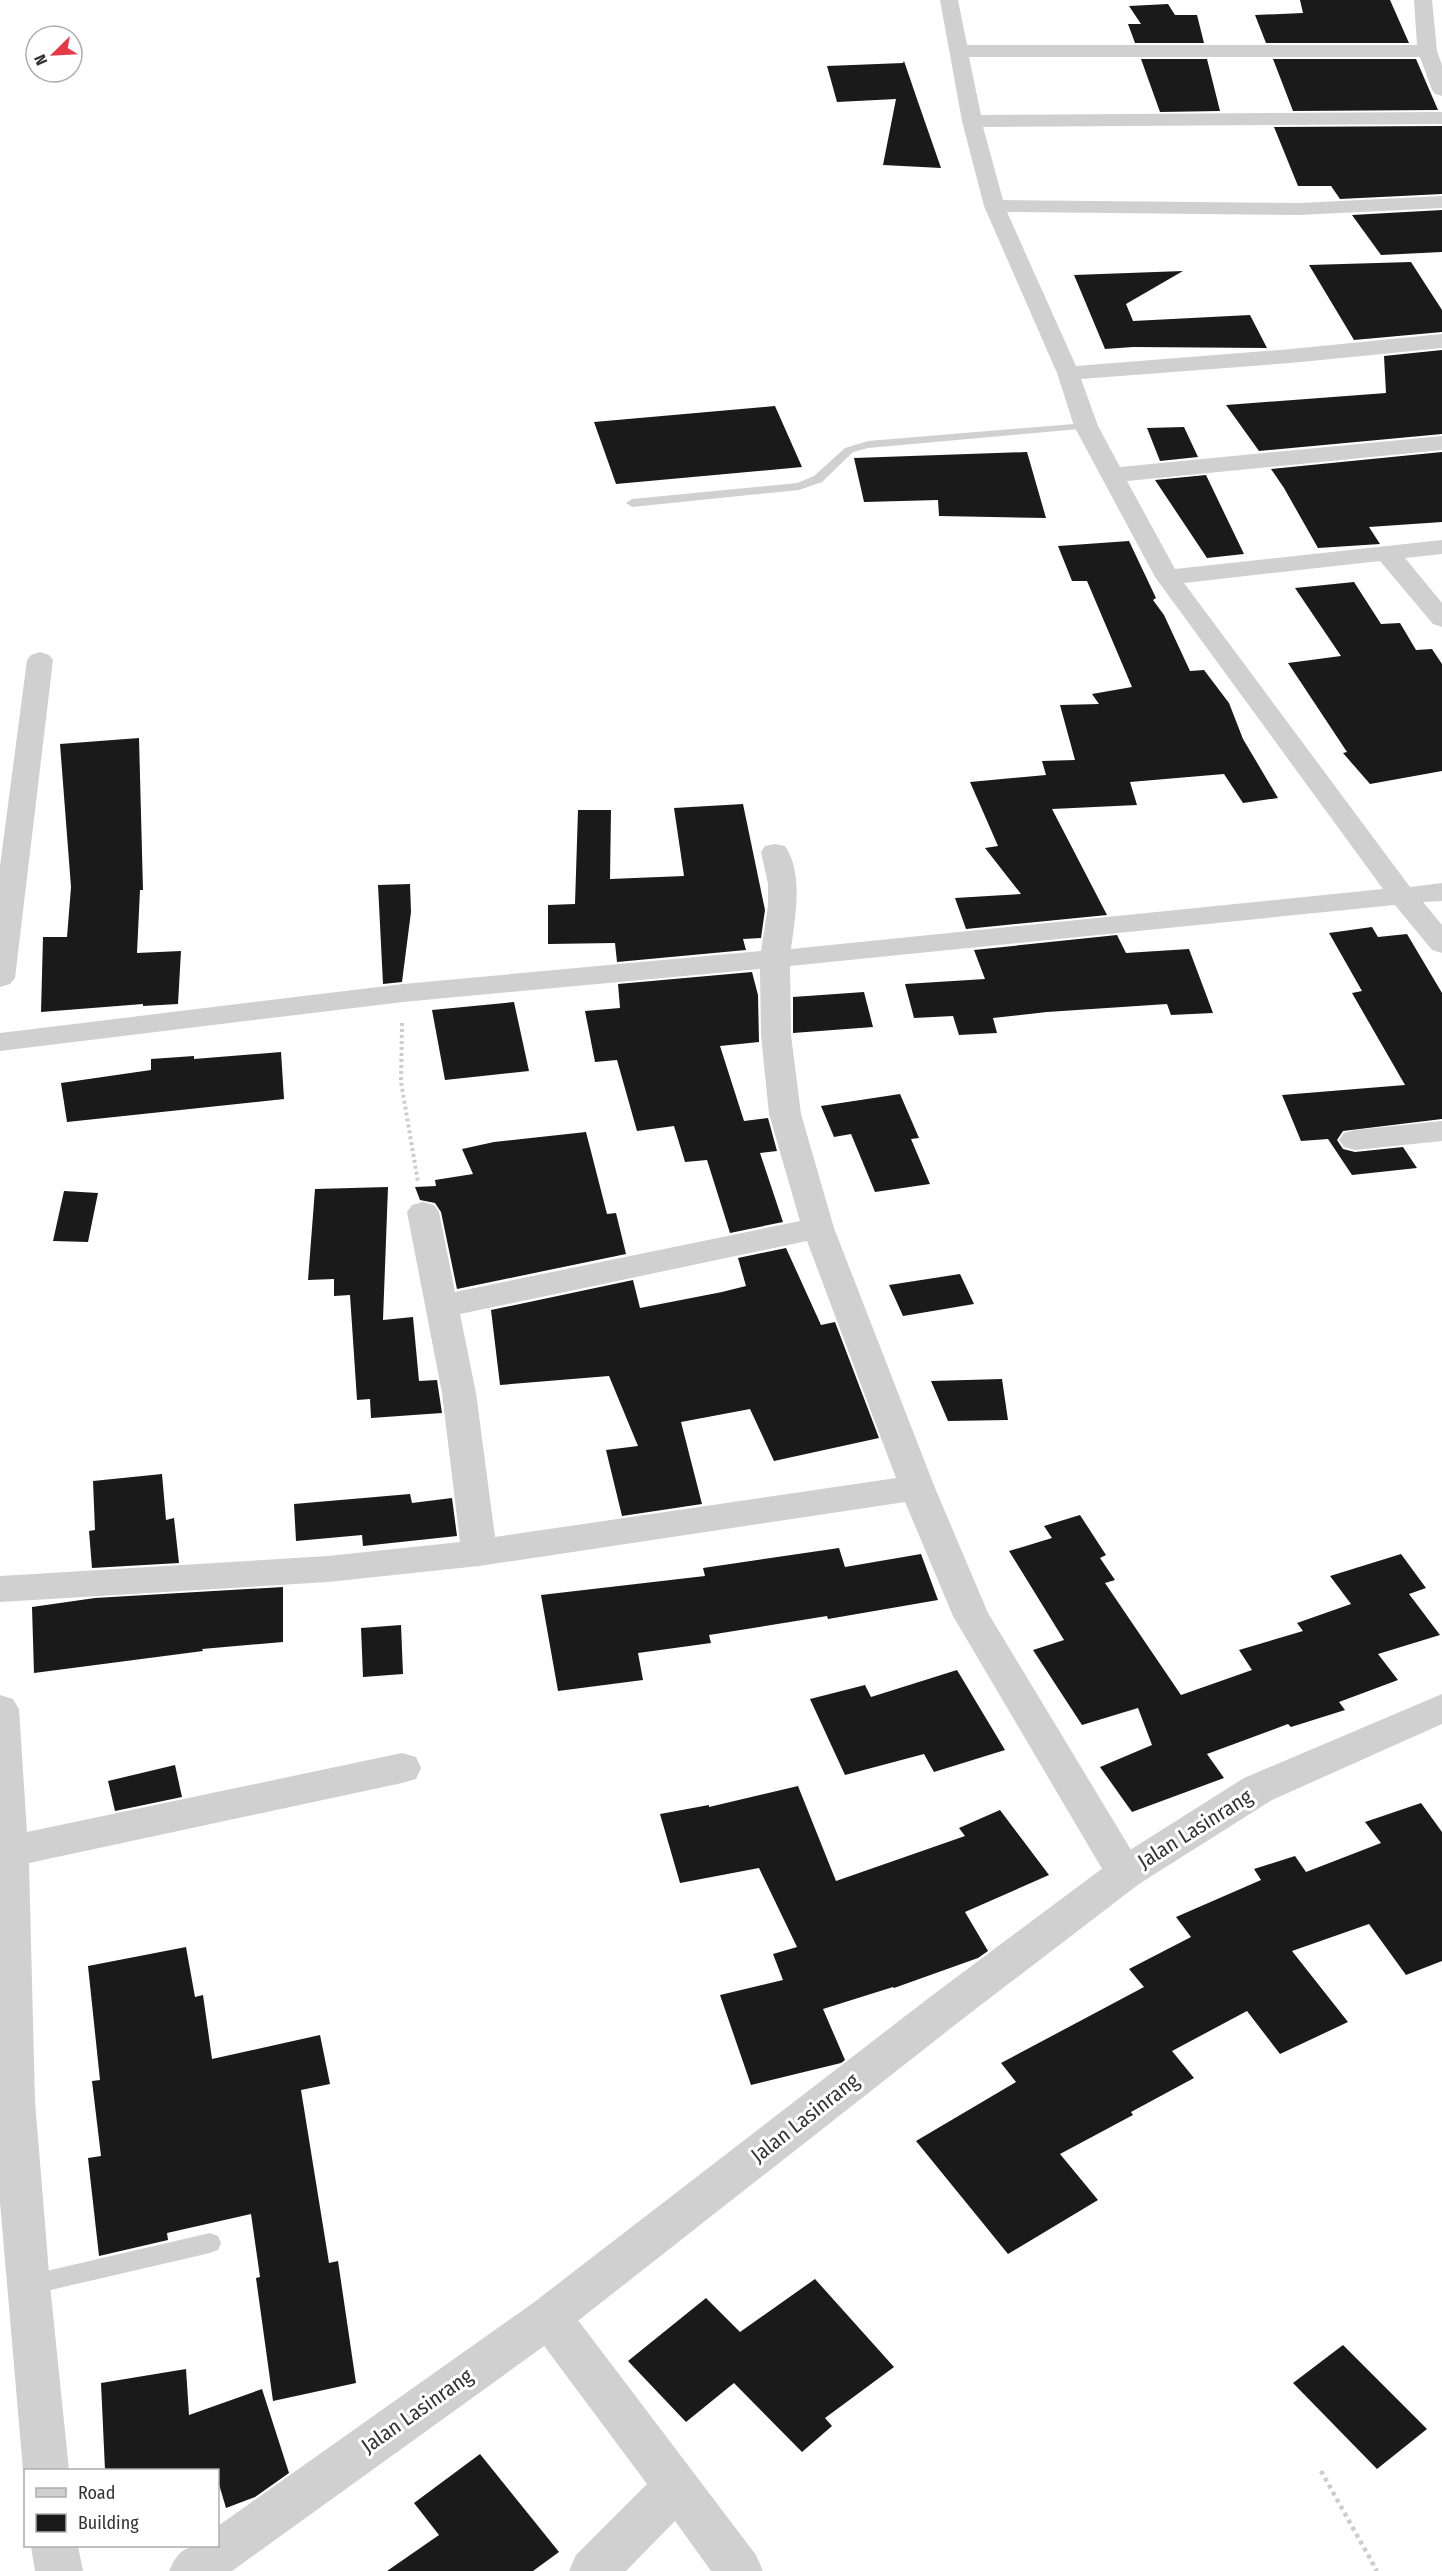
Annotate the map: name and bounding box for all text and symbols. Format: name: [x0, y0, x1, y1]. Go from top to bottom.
north arrow: [24, 24, 84, 84]
text: N: [30, 52, 51, 68]
street label: Jalan Lasinrang: [1133, 1783, 1257, 1874]
street label: Jalan Lasinrang: [746, 2068, 864, 2168]
street label: Jalan Lasinrang: [356, 2363, 478, 2459]
legend: [24, 2469, 219, 2547]
text: Road: [78, 2482, 115, 2504]
text: Building: [78, 2512, 139, 2534]

